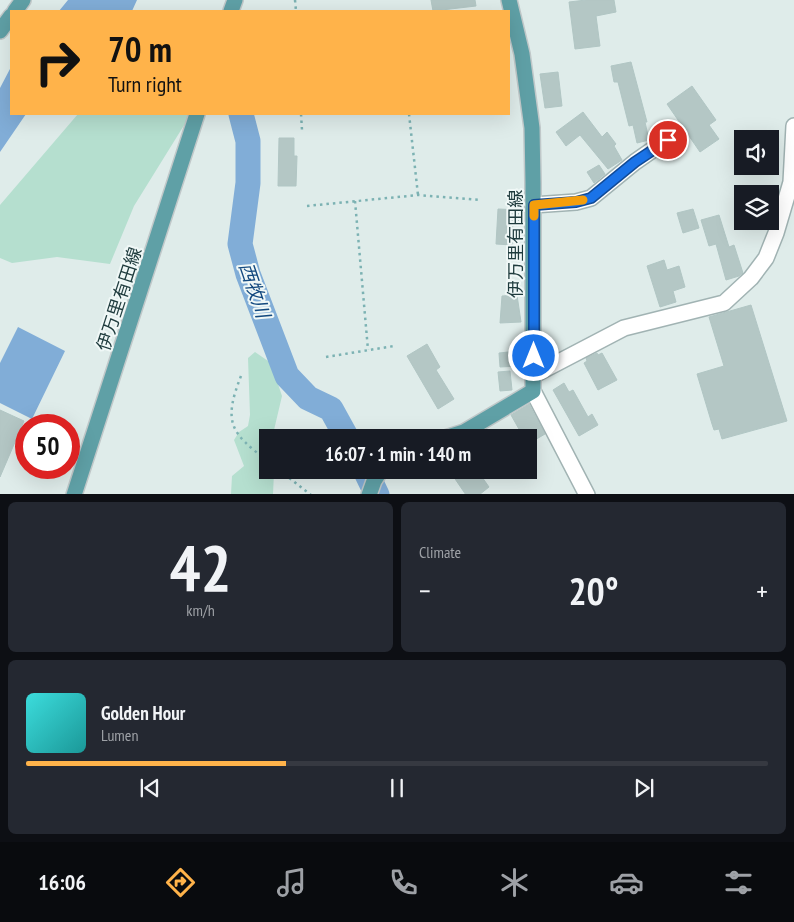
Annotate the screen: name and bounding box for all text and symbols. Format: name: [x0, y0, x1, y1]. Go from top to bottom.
text: 70 m: [108, 26, 172, 72]
icon: right: [25, 30, 90, 95]
text: Turn right: [108, 70, 182, 98]
pin: [647, 119, 689, 161]
icon: arrive: [654, 126, 682, 154]
map controls: [734, 130, 779, 230]
button: sound: [734, 130, 779, 175]
button: layers: [734, 185, 779, 230]
street label: 伊万里有田線: [504, 190, 527, 298]
street label: 伊万里有田線: [91, 244, 147, 354]
water label: 西牧川: [234, 259, 276, 323]
position arrow: [507, 329, 559, 381]
speed limit sign: 50: [15, 414, 80, 479]
text: 16:07 · 1 min · 140 m: [325, 442, 471, 466]
text: 42: [169, 525, 232, 609]
text: Climate: [419, 542, 461, 562]
text: 20°: [568, 566, 619, 615]
text: −: [419, 572, 431, 609]
text: +: [756, 572, 768, 609]
text: km/h: [186, 600, 215, 620]
text: Golden Hour: [101, 701, 185, 725]
text: Lumen: [101, 725, 138, 745]
icon: previous: [136, 774, 164, 802]
icon: pause: [383, 774, 411, 802]
icon: next: [630, 774, 658, 802]
icon: directions: [163, 865, 198, 900]
icon: music: [274, 865, 309, 900]
icon: phone: [386, 865, 421, 900]
icon: climate: [497, 865, 532, 900]
icon: car: [609, 865, 644, 900]
icon: filters: [721, 865, 756, 900]
text: 16:06: [38, 868, 86, 896]

